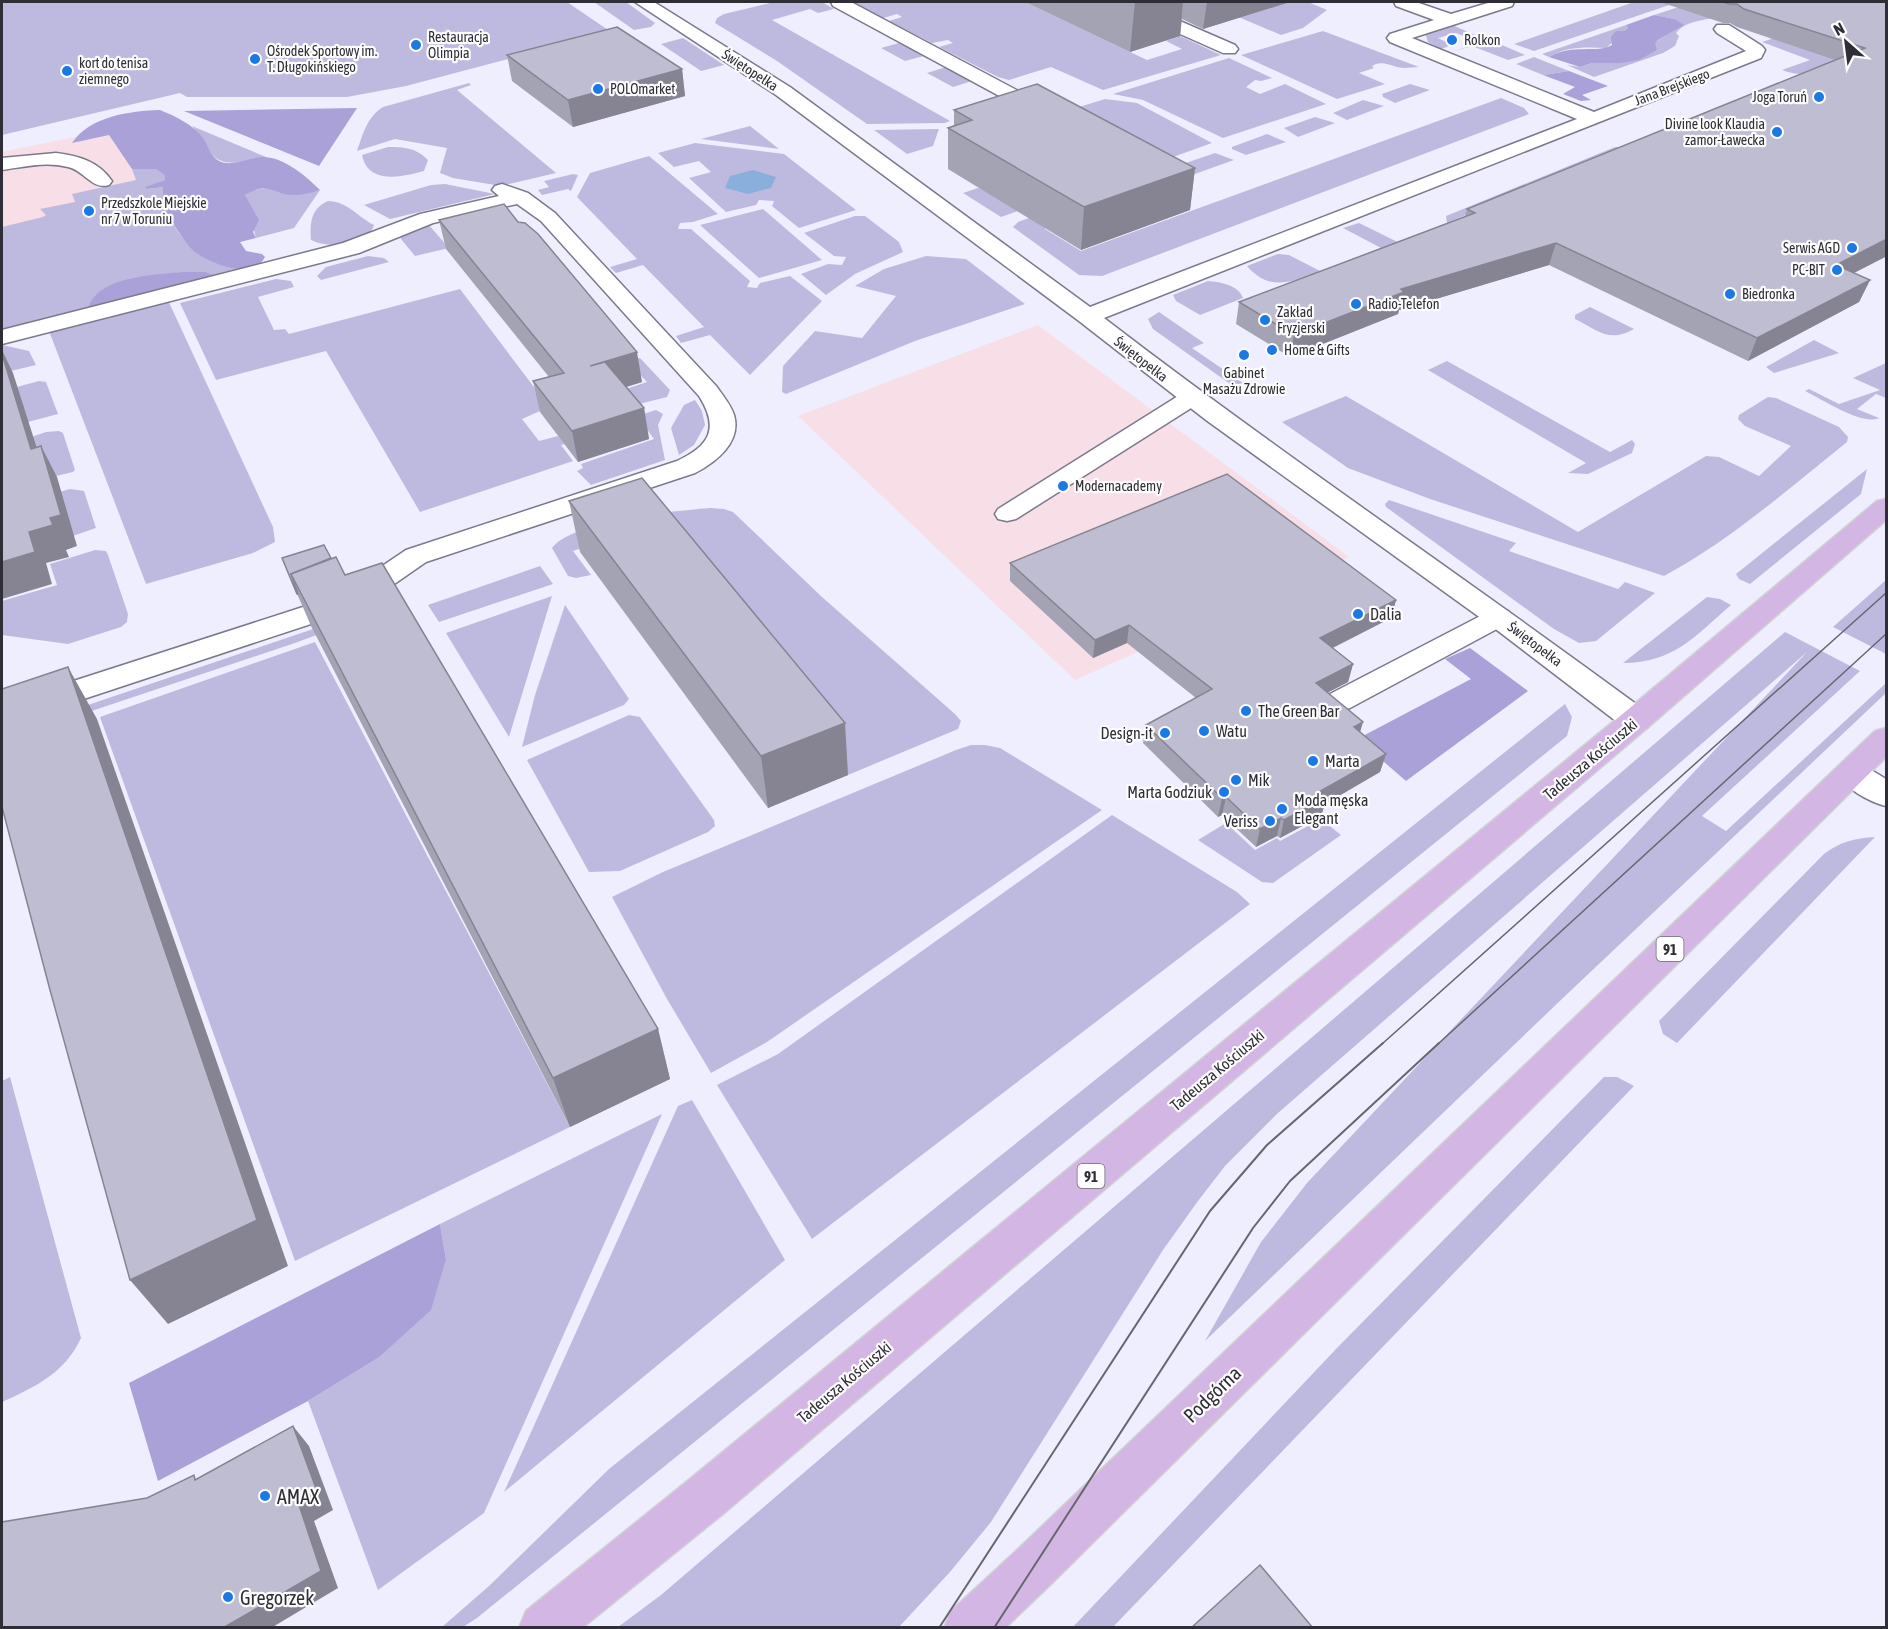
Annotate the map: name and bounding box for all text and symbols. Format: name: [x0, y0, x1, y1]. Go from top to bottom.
north arrow: [1816, 12, 1876, 72]
text: N: [1831, 19, 1847, 39]
place label: Restauracja Olimpia: [428, 29, 489, 61]
place label: Rolkon: [1464, 32, 1501, 48]
marker: Rolkon: [1445, 33, 1459, 47]
marker: Restauracja Olimpia: [409, 38, 423, 52]
place label: Ośrodek Sportowy im. T. Długokińskiego: [267, 43, 377, 75]
street label: Świętopełka: [719, 46, 781, 94]
marker: Ośrodek Sportowy im. T. Długokińskiego: [248, 52, 262, 66]
place label: kort do tenisa ziemnego: [79, 55, 148, 87]
marker: kort do tenisa ziemnego: [60, 64, 74, 78]
street label: Jana Brejskiego: [1632, 65, 1712, 109]
place label: POLOmarket: [610, 81, 675, 97]
marker: POLOmarket: [591, 82, 605, 96]
place label: Joga Toruń: [1752, 89, 1807, 105]
marker: Joga Toruń: [1812, 90, 1826, 104]
place label: Divine look Klaudia zamor-Ławecka: [1665, 116, 1765, 148]
marker: Divine look Klaudia zamor-Ławecka: [1770, 125, 1784, 139]
place label: Przedszkole Miejskie nr 7 w Toruniu: [101, 195, 207, 227]
marker: Przedszkole Miejskie nr 7 w Toruniu: [82, 204, 96, 218]
place label: Serwis AGD: [1783, 240, 1840, 256]
marker: Serwis AGD: [1845, 241, 1859, 255]
place label: PC-BIT: [1792, 262, 1825, 278]
marker: PC-BIT: [1830, 263, 1844, 277]
place label: Biedronka: [1742, 286, 1795, 302]
marker: Biedronka: [1723, 287, 1737, 301]
place label: Radio-Telefon: [1368, 296, 1440, 312]
marker: Radio-Telefon: [1349, 297, 1363, 311]
place label: Zakład Fryzjerski: [1277, 304, 1325, 336]
marker: Zakład Fryzjerski: [1258, 313, 1272, 327]
street label: Świętopełka: [1111, 333, 1171, 385]
place label: Home & Gifts: [1284, 342, 1350, 358]
marker: Home & Gifts: [1265, 343, 1279, 357]
marker: Gabinet Masażu Zdrowie: [1237, 348, 1251, 362]
place label: Gabinet Masażu Zdrowie: [1203, 365, 1285, 397]
place label: Modernacademy: [1075, 478, 1162, 494]
marker: Modernacademy: [1056, 479, 1070, 493]
place label: Dalia: [1370, 605, 1402, 623]
marker: Dalia: [1351, 607, 1365, 621]
street label: Świętopełka: [1505, 618, 1565, 670]
place label: The Green Bar: [1258, 702, 1340, 720]
marker: The Green Bar: [1239, 704, 1253, 718]
street label: Tadeusza Kościuszki: [1540, 715, 1640, 803]
place label: Watu: [1216, 722, 1247, 740]
place label: Design-it: [1101, 724, 1153, 743]
marker: Watu: [1197, 724, 1211, 738]
marker: Design-it: [1158, 726, 1172, 740]
place label: Marta: [1325, 752, 1360, 770]
marker: Marta: [1306, 754, 1320, 768]
place label: Mik: [1248, 771, 1269, 789]
marker: Mik: [1229, 773, 1243, 787]
place label: Marta Godziuk: [1127, 783, 1212, 801]
marker: Marta Godziuk: [1217, 785, 1231, 799]
place label: Moda męska Elegant: [1294, 791, 1368, 828]
marker: Moda męska Elegant: [1275, 802, 1289, 816]
place label: Veriss: [1224, 812, 1258, 830]
marker: Veriss: [1263, 814, 1277, 828]
road number: 91: [1656, 937, 1684, 961]
street label: Tadeusza Kościuszki: [1167, 1026, 1267, 1114]
road number: 91: [1078, 1164, 1104, 1188]
street label: Tadeusza Kościuszki: [794, 1338, 894, 1426]
street label: Podgórna: [1178, 1361, 1246, 1427]
place label: AMAX: [277, 1485, 319, 1508]
marker: AMAX: [258, 1489, 272, 1503]
place label: Gregorzek: [240, 1586, 314, 1609]
marker: Gregorzek: [221, 1590, 235, 1604]

